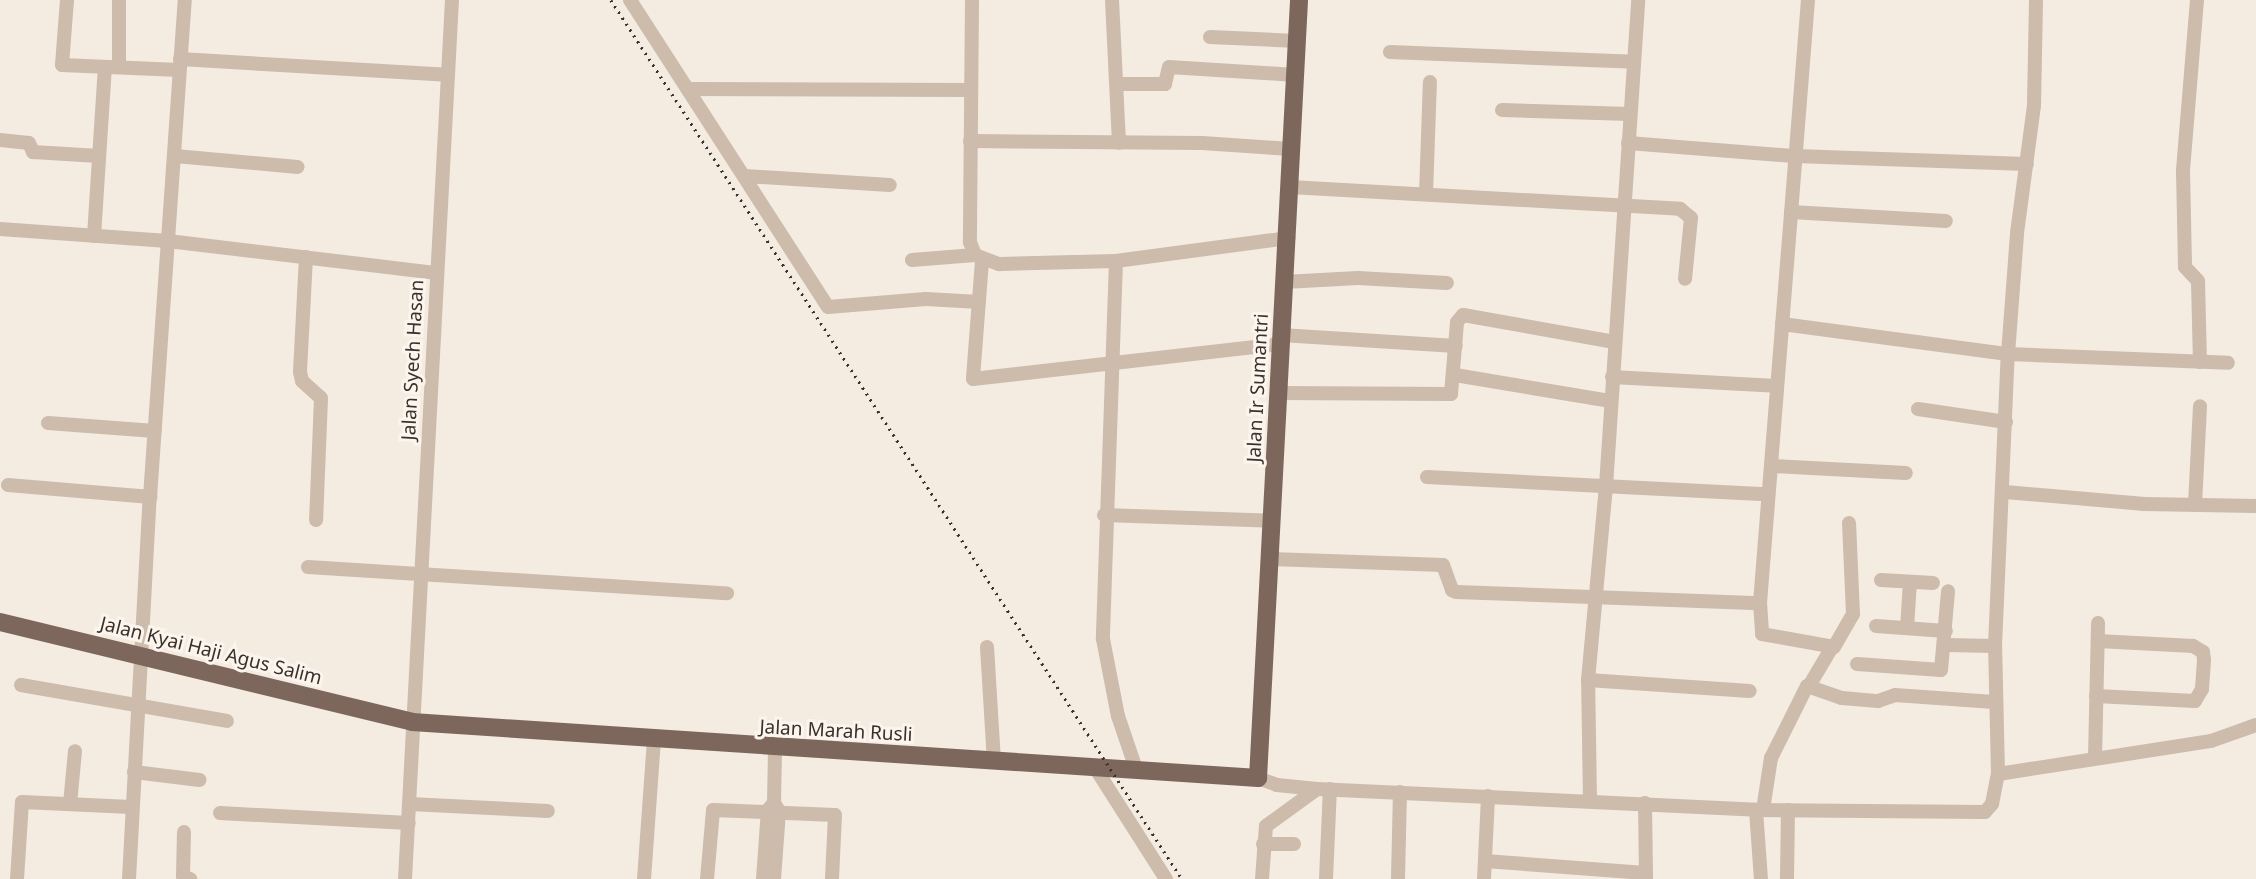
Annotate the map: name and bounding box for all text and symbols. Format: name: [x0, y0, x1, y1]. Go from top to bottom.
street label: Jalan Syech Hasan: [397, 279, 429, 441]
street label: Jalan Ir Sumantri: [1243, 313, 1273, 463]
street label: Jalan Kyai Haji Agus Salim: [98, 612, 324, 690]
street label: Jalan Marah Rusli: [759, 716, 913, 746]

